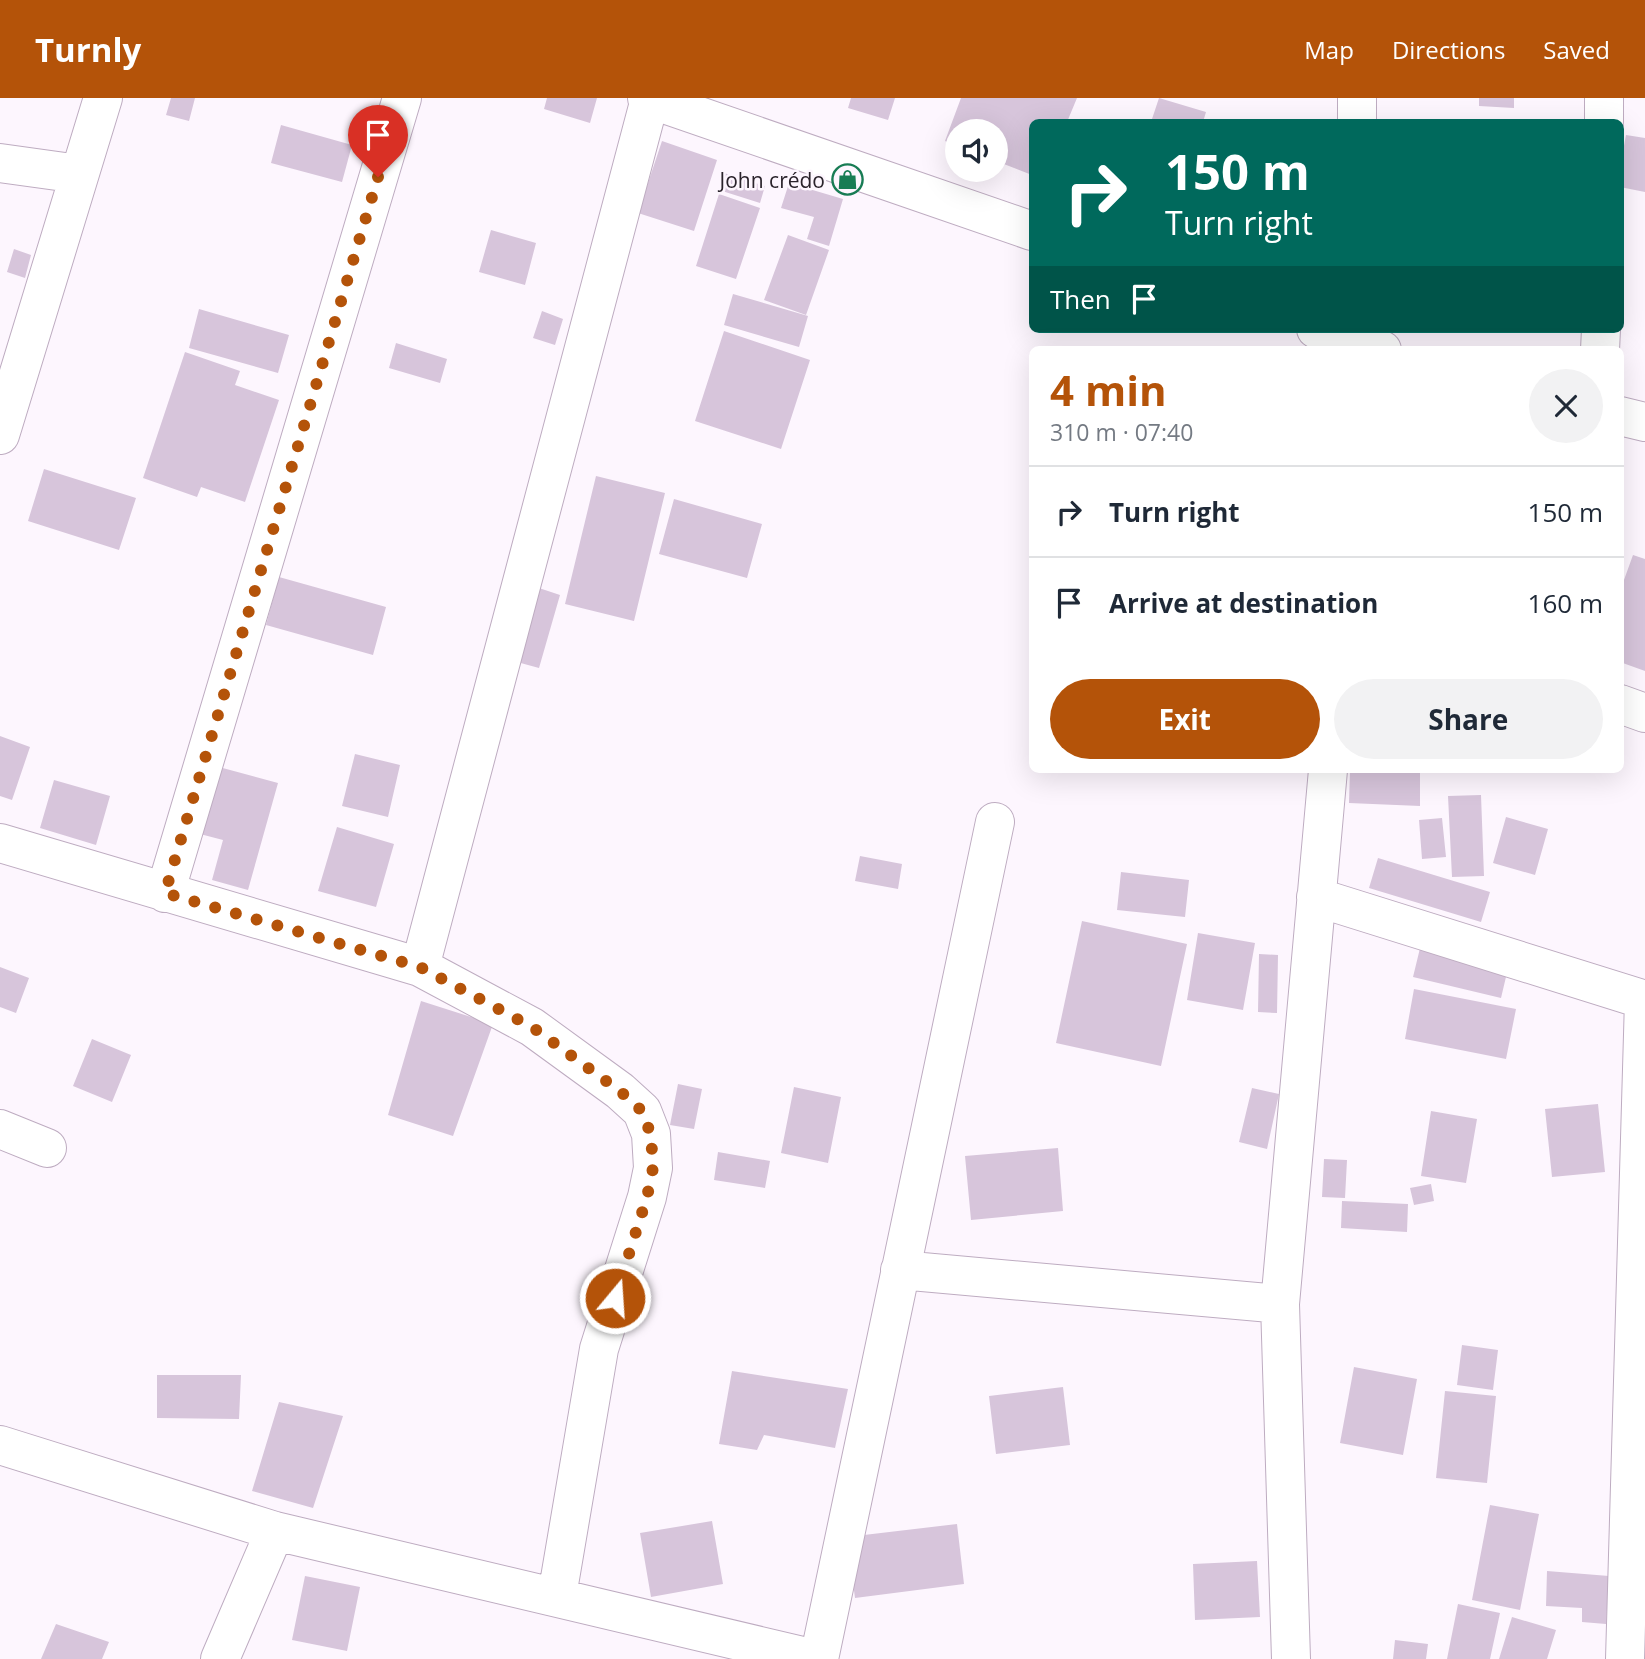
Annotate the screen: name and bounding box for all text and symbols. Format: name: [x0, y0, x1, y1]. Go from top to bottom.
text: Turnly: [35, 27, 141, 72]
text: Map: [1304, 33, 1354, 66]
text: Directions: [1392, 33, 1505, 66]
text: Saved: [1543, 33, 1610, 66]
pin: [348, 105, 408, 177]
icon: arrive: [359, 116, 397, 154]
map controls: [945, 119, 1008, 182]
button: sound: [945, 119, 1008, 182]
text: 150 m: [1165, 138, 1310, 204]
icon: right: [1050, 147, 1141, 238]
shop icon: John crédo: [831, 163, 865, 197]
place label: John crédo: [718, 166, 825, 194]
text: Turn right: [1165, 201, 1313, 244]
icon: arrive: [1125, 280, 1163, 318]
text: Then: [1050, 281, 1111, 317]
text: 4 min: [1050, 361, 1167, 418]
button: close: [1529, 369, 1603, 443]
text: 310 m · 07:40: [1050, 416, 1193, 448]
icon: right: [1050, 493, 1088, 531]
text: Turn right: [1109, 494, 1240, 530]
text: 150 m: [1528, 494, 1603, 530]
icon: arrive: [1050, 584, 1088, 622]
text: Arrive at destination: [1109, 585, 1378, 621]
text: 160 m: [1528, 585, 1603, 621]
button: Exit: [1050, 679, 1320, 759]
button: Share: [1334, 679, 1603, 759]
position arrow: [578, 1261, 652, 1335]

